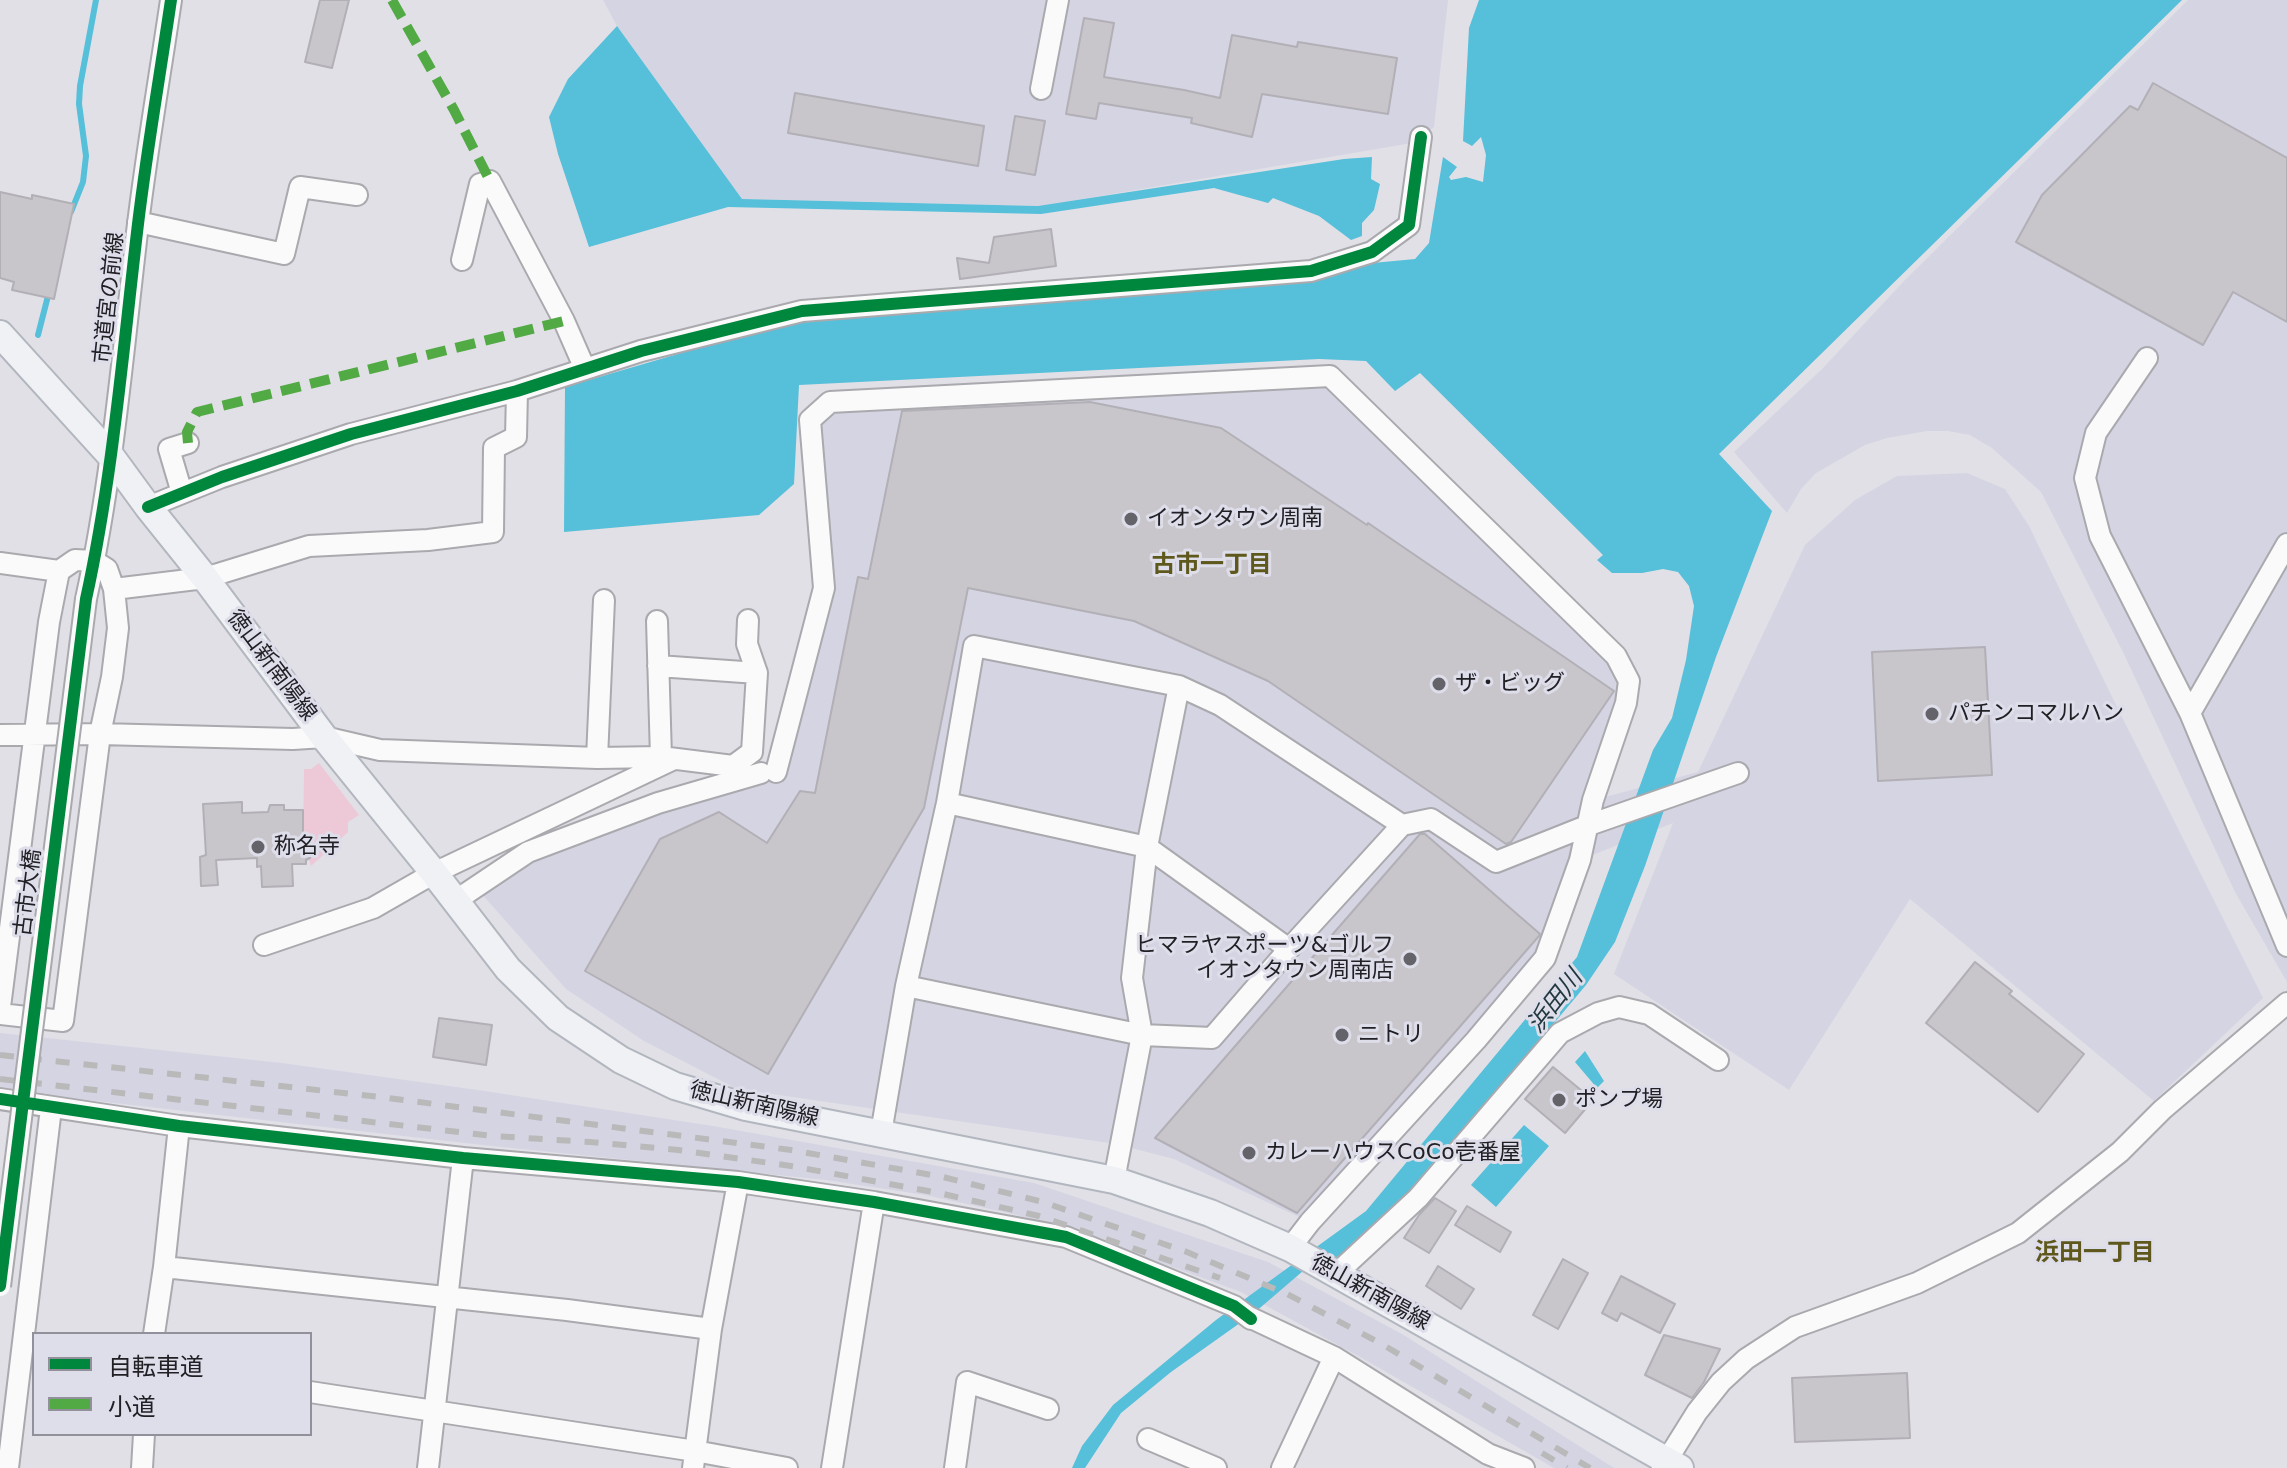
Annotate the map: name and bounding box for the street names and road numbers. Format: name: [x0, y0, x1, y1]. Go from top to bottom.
street label: 市道宮の前線: [90, 231, 130, 365]
street label: 徳山新南陽線: [221, 605, 321, 727]
street label: 古市大橋: [11, 848, 47, 938]
street label: 徳山新南陽線: [687, 1077, 821, 1133]
street label: 徳山新南陽線: [1306, 1249, 1434, 1337]

